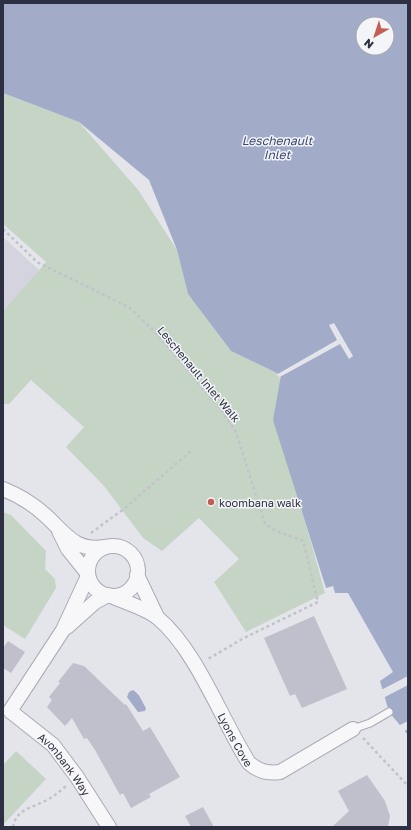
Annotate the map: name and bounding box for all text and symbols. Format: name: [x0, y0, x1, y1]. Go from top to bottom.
north arrow: [355, 16, 395, 56]
text: N: [361, 36, 376, 52]
water label: Leschenault Inlet: [242, 133, 314, 162]
street label: Leschenault Inlet Walk: [155, 324, 243, 424]
place label: koombana walk: [219, 496, 301, 509]
marker: koombana walk: [206, 497, 216, 507]
street label: Lyons Cove: [216, 710, 256, 769]
street label: Avonbank Way: [36, 730, 93, 798]

